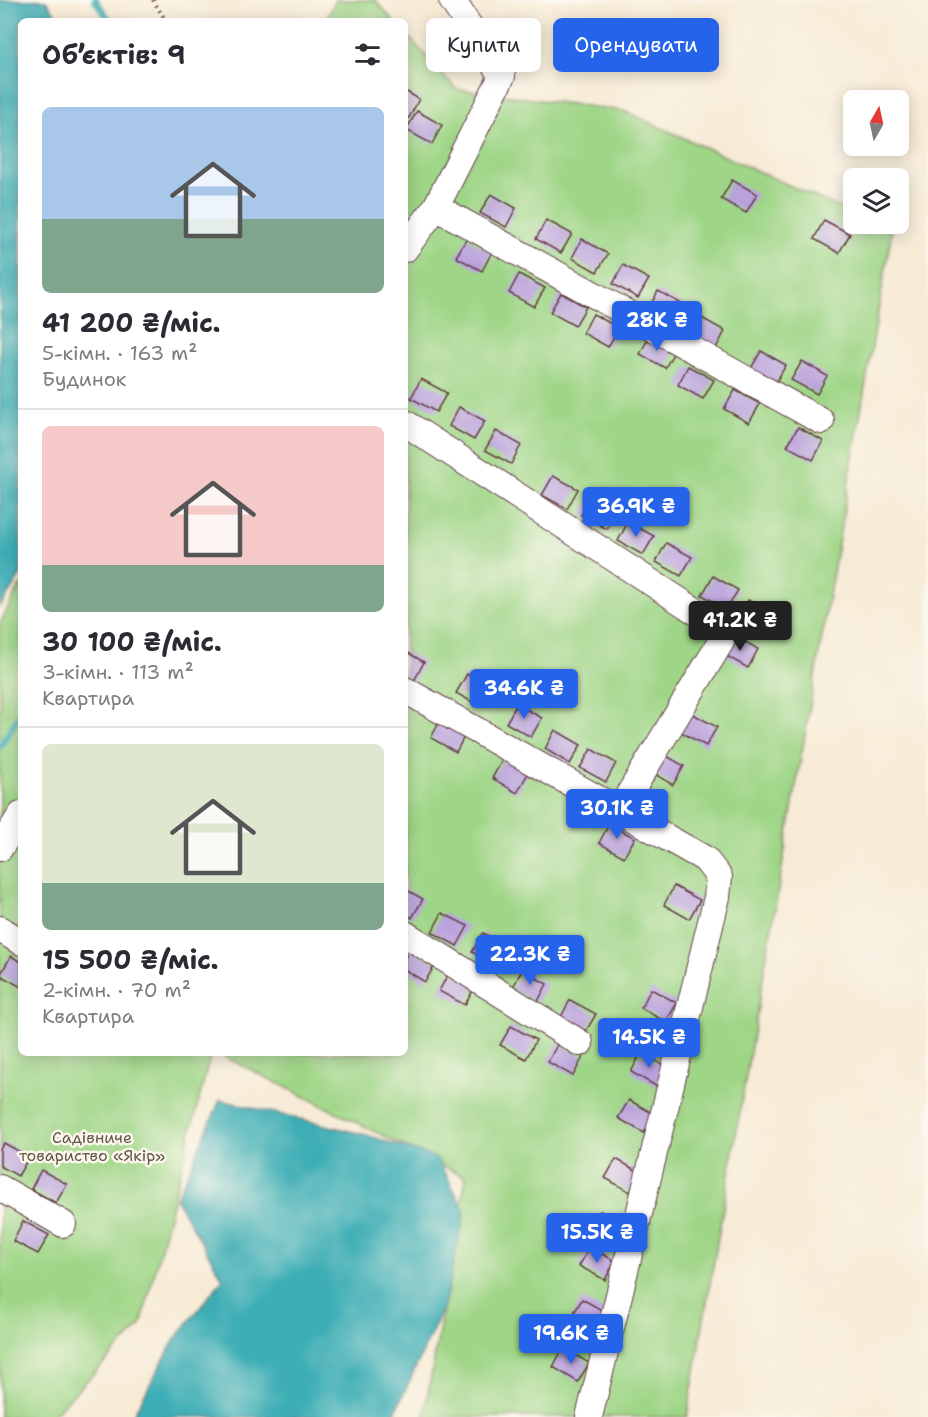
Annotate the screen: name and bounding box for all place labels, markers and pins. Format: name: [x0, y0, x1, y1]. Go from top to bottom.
pin: 28K ₴: [615, 301, 699, 352]
pin: 36.9K ₴: [581, 487, 691, 538]
pin: 41.2K ₴: [685, 601, 795, 652]
pin: 34.6K ₴: [469, 669, 579, 720]
pin: 30.1K ₴: [562, 789, 672, 840]
pin: 22.3K ₴: [475, 935, 585, 986]
pin: 14.5K ₴: [594, 1018, 704, 1069]
pin: 15.5K ₴: [542, 1213, 652, 1264]
pin: 19.6K ₴: [516, 1314, 626, 1365]

